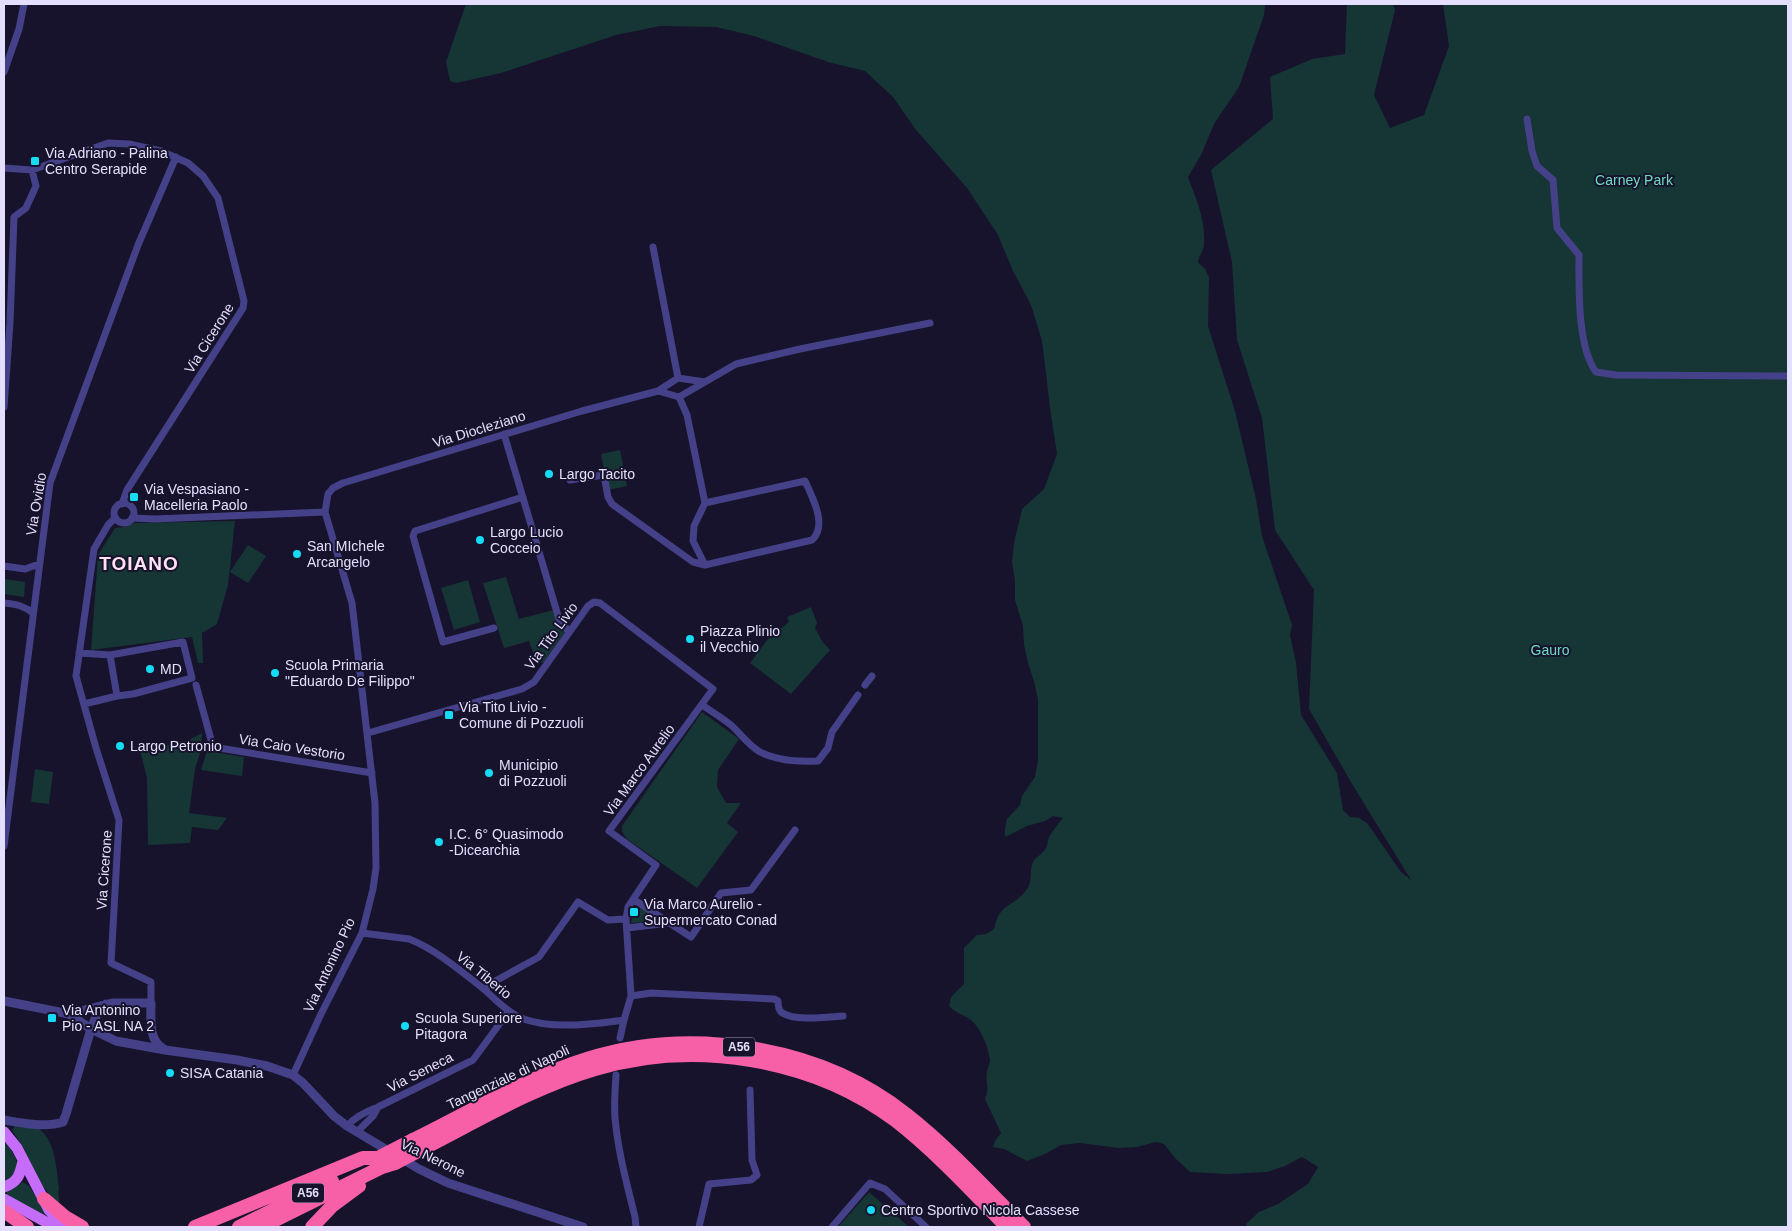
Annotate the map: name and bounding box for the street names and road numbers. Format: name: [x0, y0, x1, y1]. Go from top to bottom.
street label: Via Cicerone: [181, 300, 237, 376]
street label: Via Diocleziano: [431, 407, 528, 451]
street label: Via Ovidio: [23, 471, 49, 537]
street label: Via Tito Livio: [521, 599, 581, 673]
street label: Via Marco Aurelio: [600, 721, 678, 819]
street label: Via Caio Vestorio: [238, 731, 346, 763]
street label: Via Cicerone: [93, 829, 115, 910]
street label: Via Antonino Pio: [300, 915, 358, 1015]
street label: Via Tiberio: [453, 948, 515, 1002]
road number: A56: [723, 1038, 755, 1056]
street label: Tangenziale di Napoli: [444, 1042, 572, 1112]
street label: Via Seneca: [385, 1049, 456, 1095]
street label: Via Nerone: [398, 1136, 468, 1181]
road number: A56: [292, 1184, 324, 1202]

